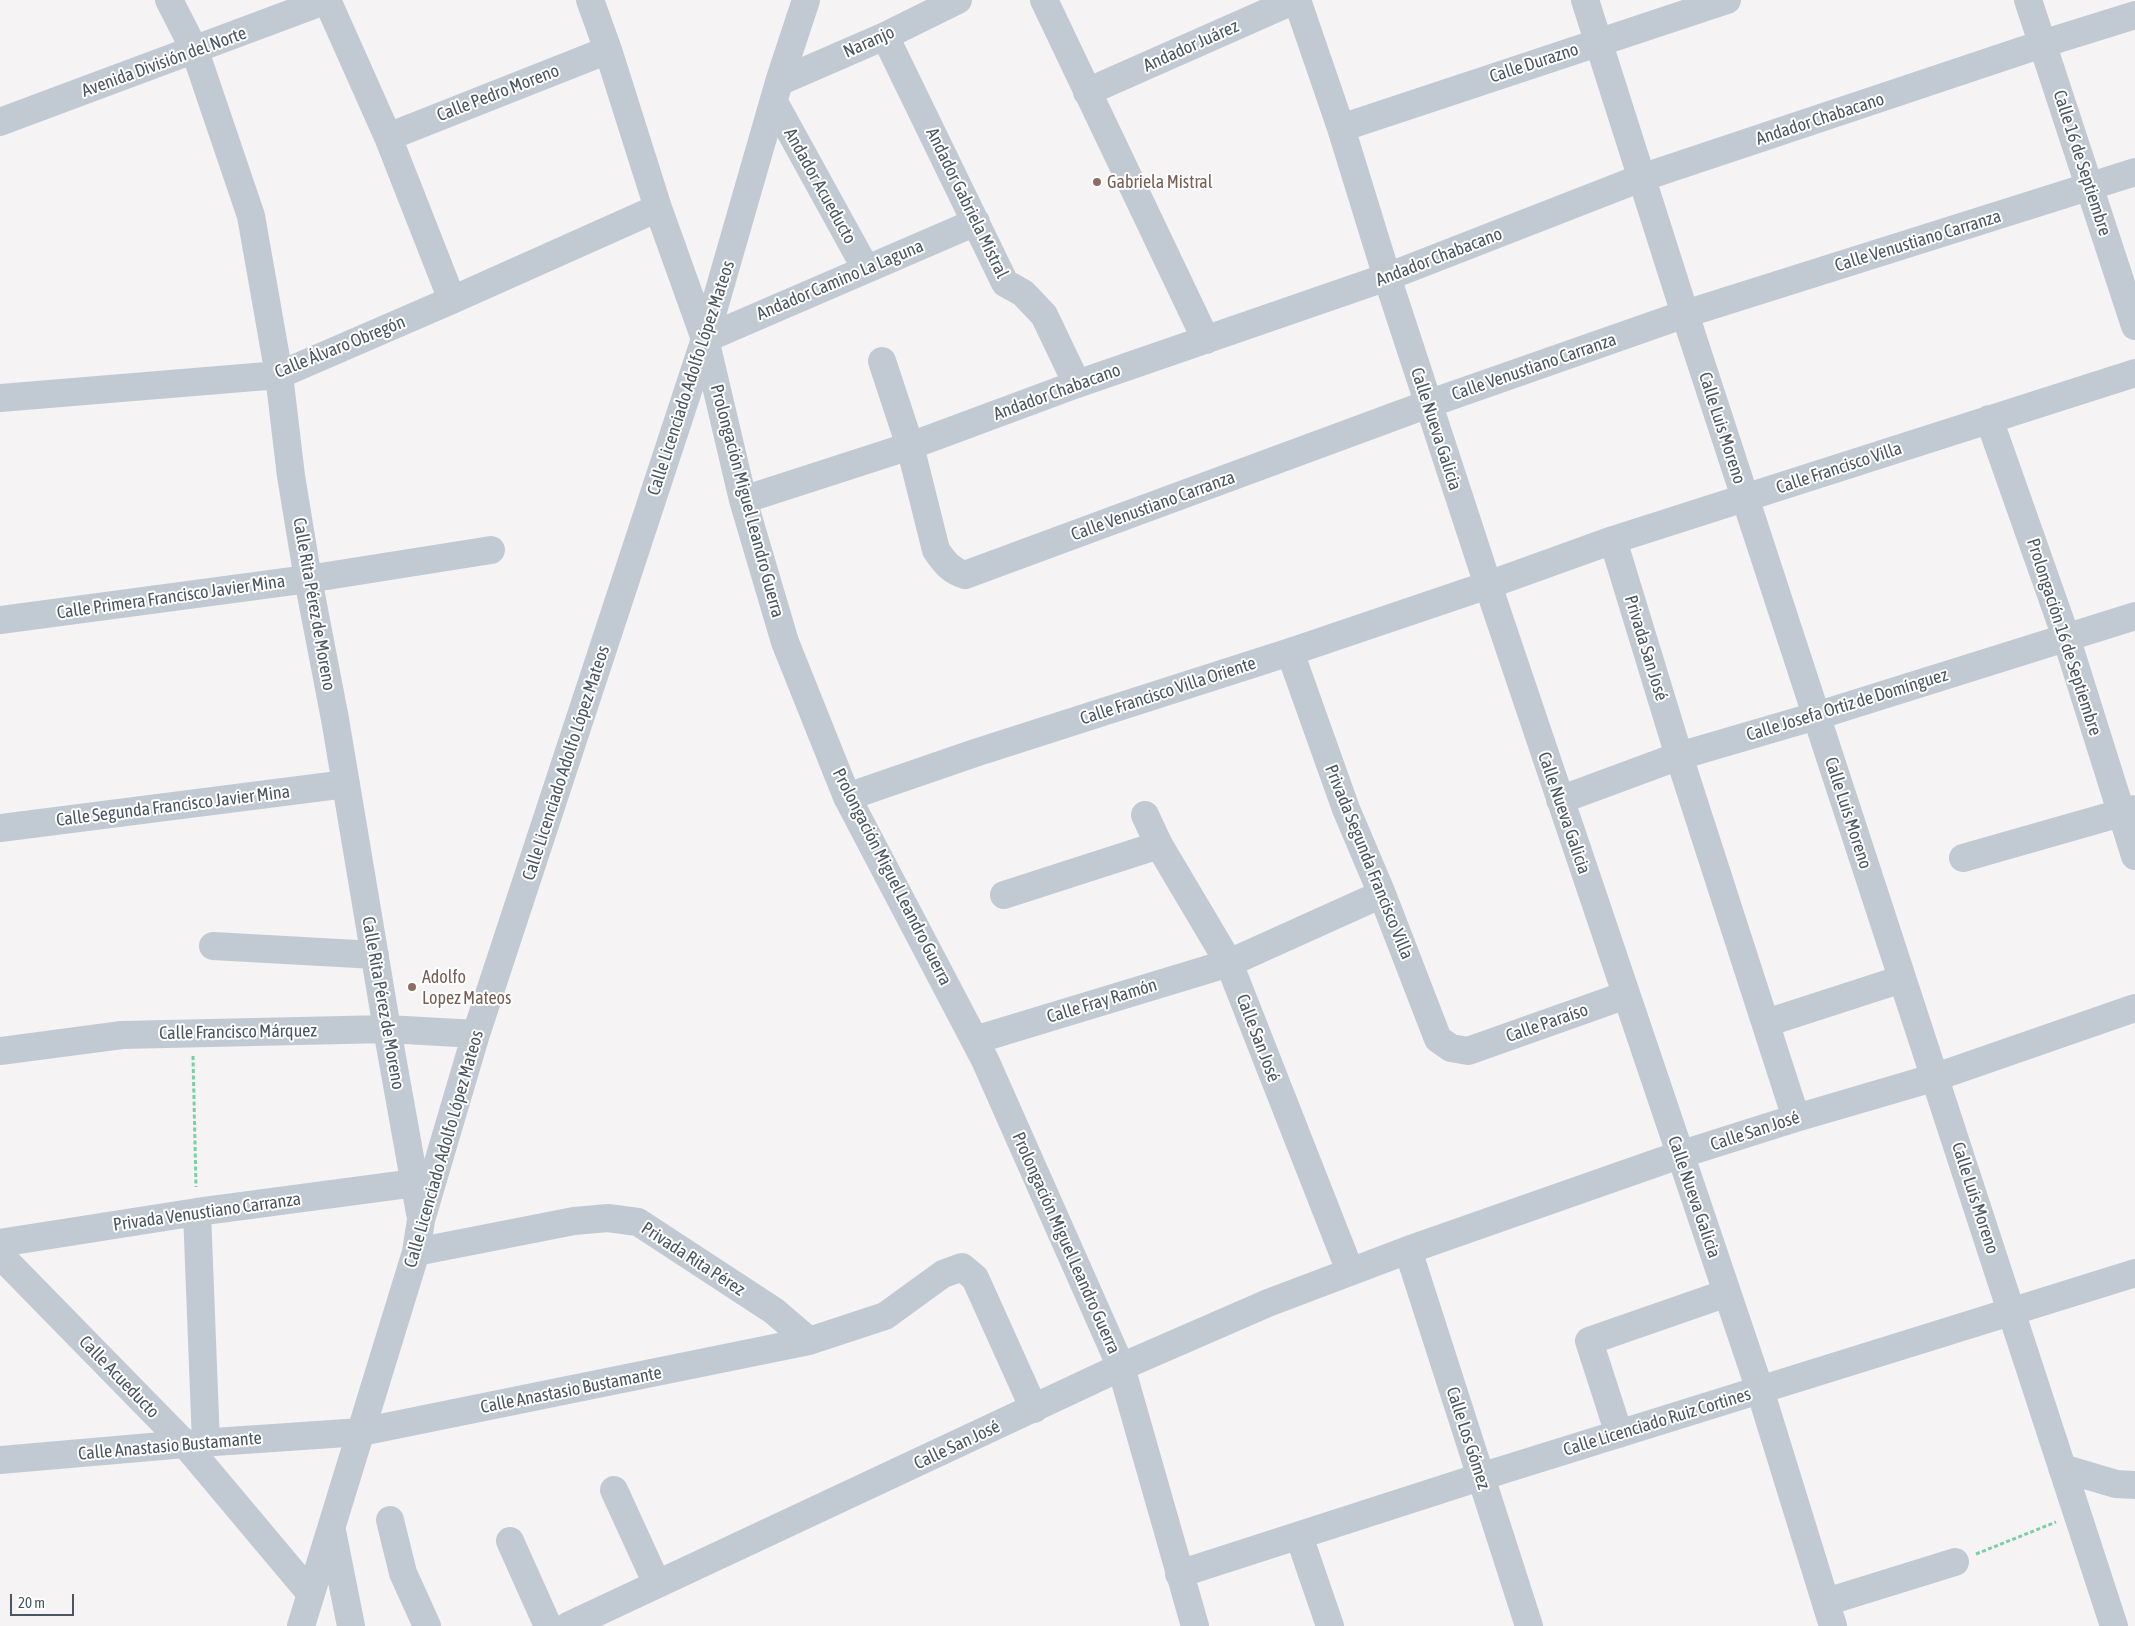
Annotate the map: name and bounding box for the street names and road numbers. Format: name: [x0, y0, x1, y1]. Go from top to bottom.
street label: Andador Juárez: [1140, 15, 1242, 77]
street label: Naranjo: [840, 21, 898, 63]
street label: Avenida División del Norte: [79, 22, 249, 102]
street label: Calle Durazno: [1487, 38, 1581, 88]
street label: Calle Pedro Moreno: [434, 60, 562, 126]
street label: Calle 16 de Septiembre: [2048, 87, 2116, 239]
street label: Andador Chabacano: [1753, 88, 1887, 150]
street label: Andador Acueducto: [779, 124, 861, 248]
street label: Andador Gabriela Mistral: [921, 124, 1013, 282]
street label: Calle Venustiano Carranza: [1832, 205, 2004, 277]
street label: Andador Chabacano: [1373, 223, 1505, 291]
street label: Andador Camino La Laguna: [753, 235, 927, 325]
street label: Calle Licenciado Adolfo López Mateos: [643, 258, 739, 498]
street label: Calle Álvaro Obregón: [272, 311, 408, 383]
street label: Calle Venustiano Carranza: [1449, 329, 1619, 405]
street label: Andador Chabacano: [991, 359, 1123, 425]
street label: Calle Nueva Galicia: [1406, 365, 1466, 493]
street label: Calle Luis Moreno: [1694, 369, 1750, 487]
street label: Prolongación Miguel Leandro Guerra: [705, 382, 789, 620]
street label: Calle Francisco Villa: [1773, 437, 1905, 499]
street label: Calle Venustiano Carranza: [1068, 466, 1238, 546]
street label: Calle Rita Pérez de Moreno: [288, 516, 340, 692]
street label: Prolongación 16 de Septiembre: [2022, 536, 2106, 738]
street label: Calle Primera Francisco Javier Mina: [55, 570, 287, 624]
street label: Privada San José: [1620, 593, 1672, 703]
street label: Calle Licenciado Adolfo López Mateos: [518, 643, 614, 883]
street label: Calle Francisco Villa Oriente: [1077, 652, 1259, 730]
street label: Calle Josefa Ortiz de Domínguez: [1744, 664, 1950, 746]
street label: Calle Nueva Galicia: [1533, 749, 1595, 877]
street label: Calle Luis Moreno: [1820, 754, 1876, 872]
street label: Privada Segunda Francisco Villa: [1320, 761, 1418, 963]
street label: Prolongación Miguel Leandro Guerra: [828, 765, 956, 989]
street label: Calle Segunda Francisco Javier Mina: [55, 781, 291, 831]
street label: Calle Rita Pérez de Moreno: [357, 915, 409, 1091]
street label: Calle Fray Ramón: [1044, 974, 1160, 1028]
street label: Calle San José: [1231, 991, 1285, 1085]
street label: Calle Paraíso: [1503, 999, 1591, 1047]
street label: Calle Francisco Márquez: [159, 1020, 317, 1044]
street label: Calle Licenciado Adolfo López Mateos: [400, 1028, 488, 1270]
street label: Calle San José: [1708, 1106, 1802, 1156]
street label: Prolongación Miguel Leandro Guerra: [1007, 1129, 1125, 1357]
street label: Calle Nueva Galicia: [1663, 1133, 1725, 1261]
street label: Calle Luis Moreno: [1947, 1139, 2003, 1257]
street label: Privada Venustiano Carranza: [112, 1188, 302, 1236]
street label: Privada Rita Pérez: [637, 1217, 749, 1301]
street label: Calle Acueducto: [74, 1331, 164, 1423]
street label: Calle Anastasio Bustamante: [479, 1362, 663, 1418]
street label: Calle Licenciado Ruiz Cortines: [1561, 1383, 1753, 1461]
street label: Calle Los Gómez: [1441, 1384, 1495, 1492]
street label: Calle San José: [911, 1416, 1003, 1474]
street label: Calle Anastasio Bustamante: [77, 1427, 263, 1465]

